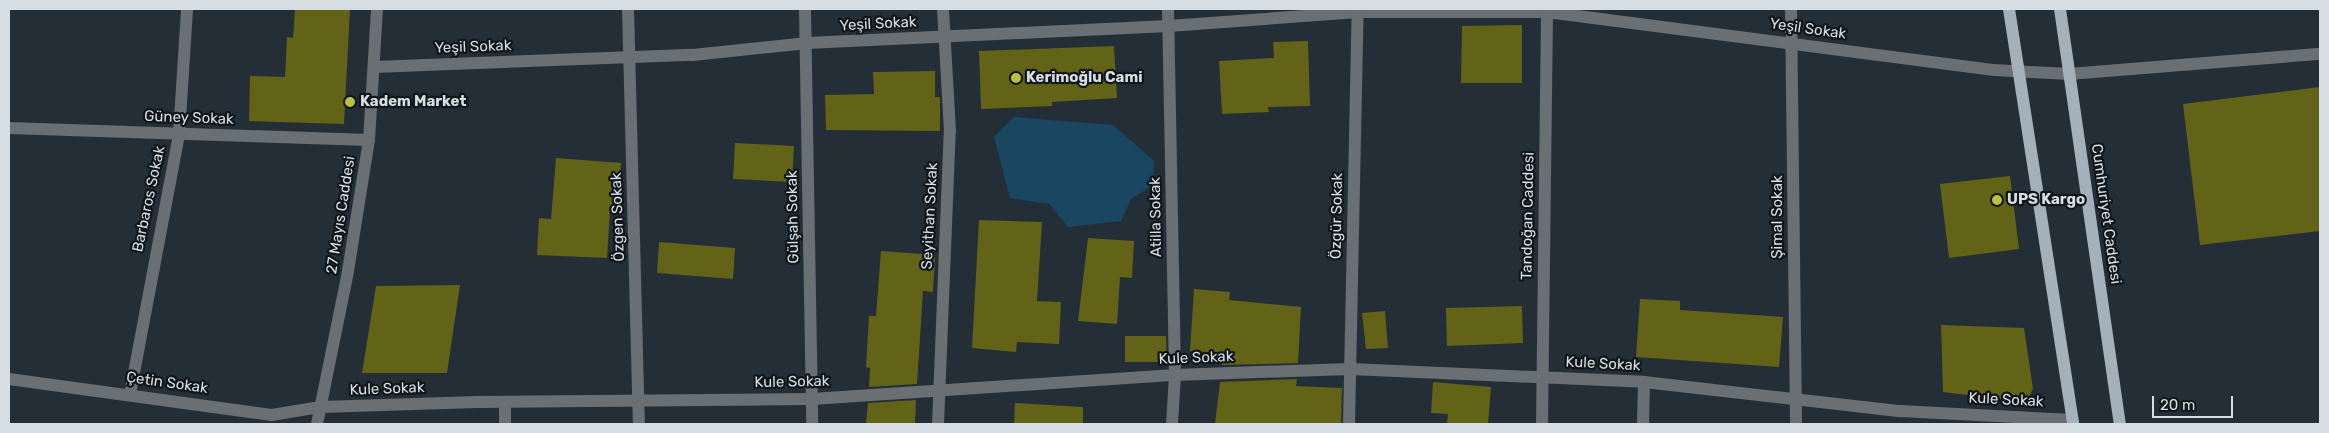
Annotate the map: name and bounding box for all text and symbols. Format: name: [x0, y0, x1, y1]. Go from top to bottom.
street label: Yeşil Sokak: [839, 13, 917, 35]
street label: Yeşil Sokak: [1769, 15, 1847, 43]
street label: Yeşil Sokak: [434, 37, 512, 57]
place label: Kerimoğlu Cami: [1026, 69, 1142, 87]
marker: Kerimoğlu Cami: [1010, 72, 1022, 84]
place label: Kadem Market: [360, 93, 466, 111]
marker: Kadem Market: [344, 96, 356, 108]
street label: Güney Sokak: [144, 107, 234, 129]
street label: Cumhuriyet Caddesi: [2087, 143, 2125, 285]
street label: Barbaros Sokak: [129, 144, 169, 254]
street label: Tandoğan Caddesi: [1518, 152, 1538, 280]
street label: 27 Mayıs Caddesi: [323, 155, 359, 275]
street label: Seyithan Sokak: [918, 162, 942, 270]
street label: Gülşah Sokak: [783, 170, 803, 264]
street label: Özgen Sokak: [607, 172, 629, 262]
street label: Özgür Sokak: [1327, 173, 1347, 259]
street label: Şimal Sokak: [1769, 175, 1787, 259]
street label: Atilla Sokak: [1146, 177, 1166, 257]
place label: UPS Kargo: [2007, 191, 2085, 209]
marker: UPS Kargo: [1991, 194, 2003, 206]
street label: Kule Sokak: [1158, 348, 1234, 368]
street label: Kule Sokak: [1565, 353, 1641, 375]
street label: Çetin Sokak: [125, 368, 209, 398]
street label: Kule Sokak: [754, 372, 830, 392]
street label: Kule Sokak: [349, 379, 425, 399]
scale bar: [2154, 386, 2235, 418]
street label: Kule Sokak: [1968, 389, 2044, 411]
text: 20 m: [2160, 396, 2195, 414]

